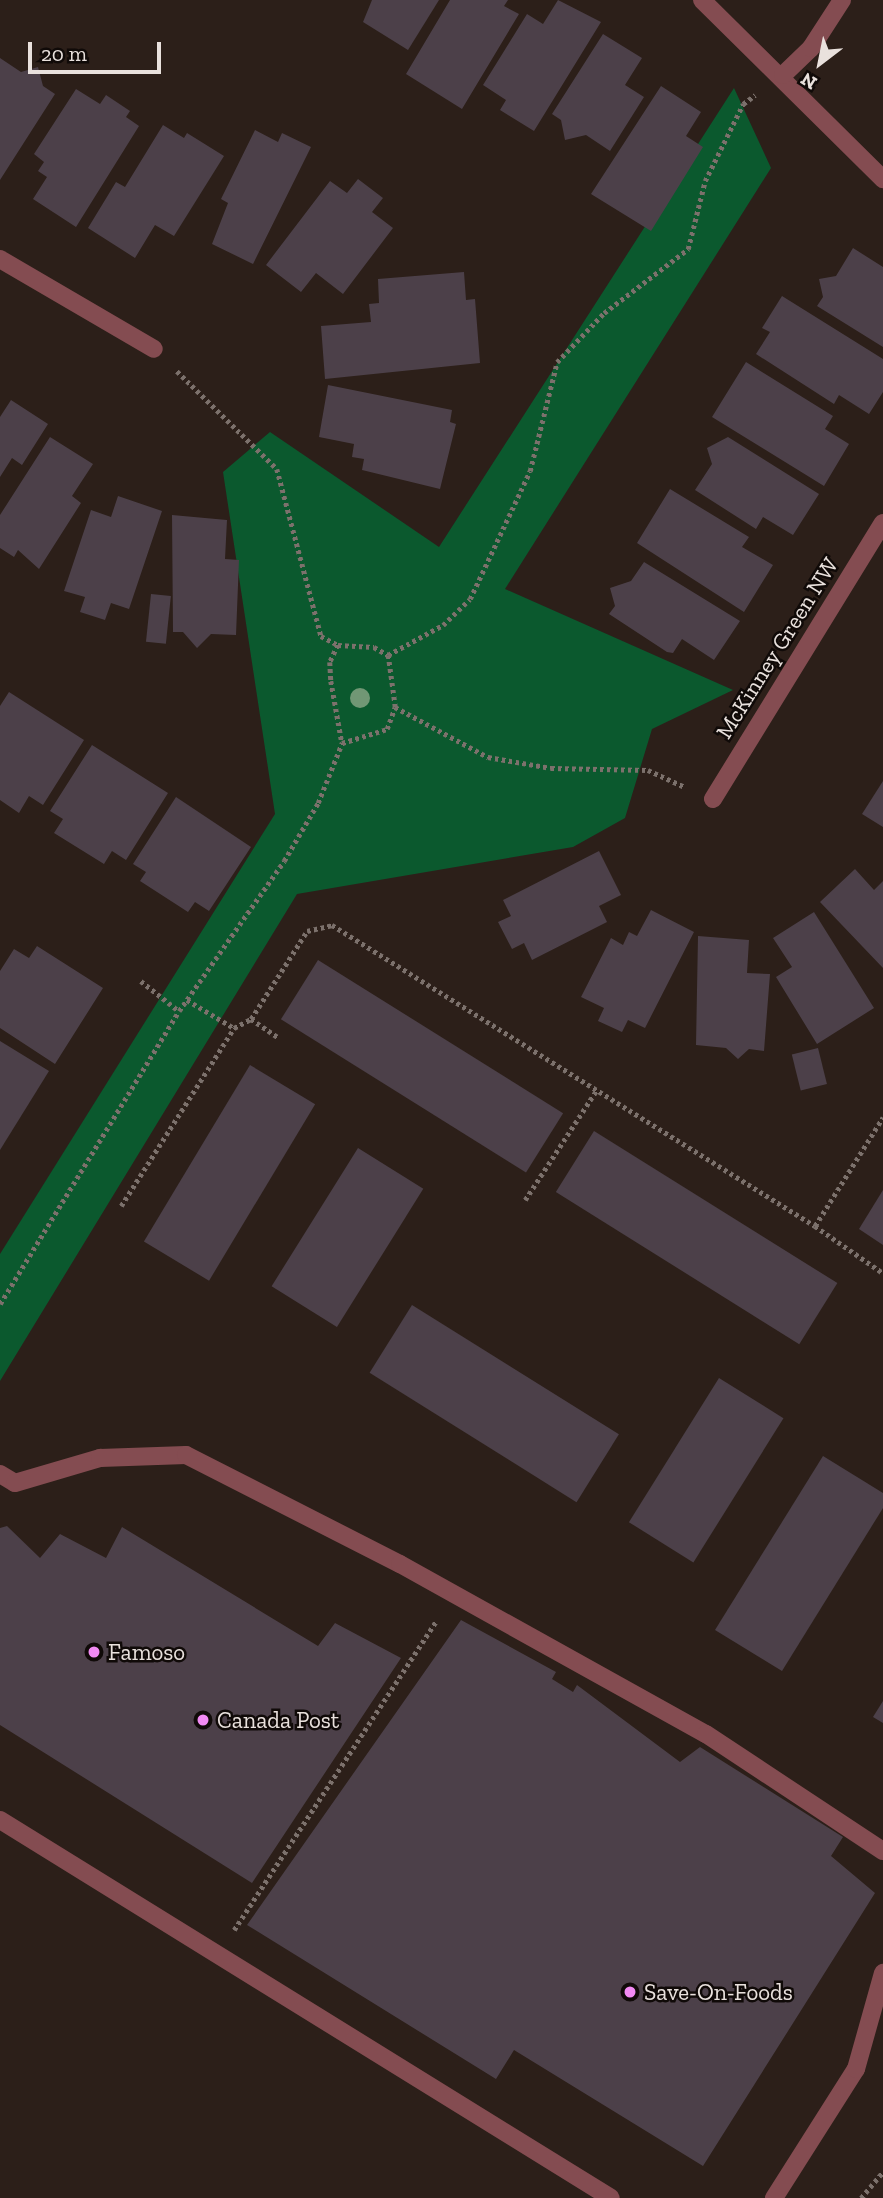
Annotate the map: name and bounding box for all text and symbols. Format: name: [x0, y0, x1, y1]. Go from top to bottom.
scale bar: [32, 28, 164, 72]
north arrow: [785, 28, 855, 98]
text: 20 m: [41, 41, 87, 66]
text: N: [796, 68, 821, 95]
street label: McKinney Green NW: [710, 552, 844, 744]
place label: Famoso: [108, 1638, 185, 1666]
marker: Famoso: [86, 1644, 102, 1660]
place label: Canada Post: [217, 1706, 339, 1734]
marker: Canada Post: [195, 1712, 211, 1728]
place label: Save-On-Foods: [644, 1978, 793, 2006]
marker: Save-On-Foods: [622, 1984, 638, 2000]

